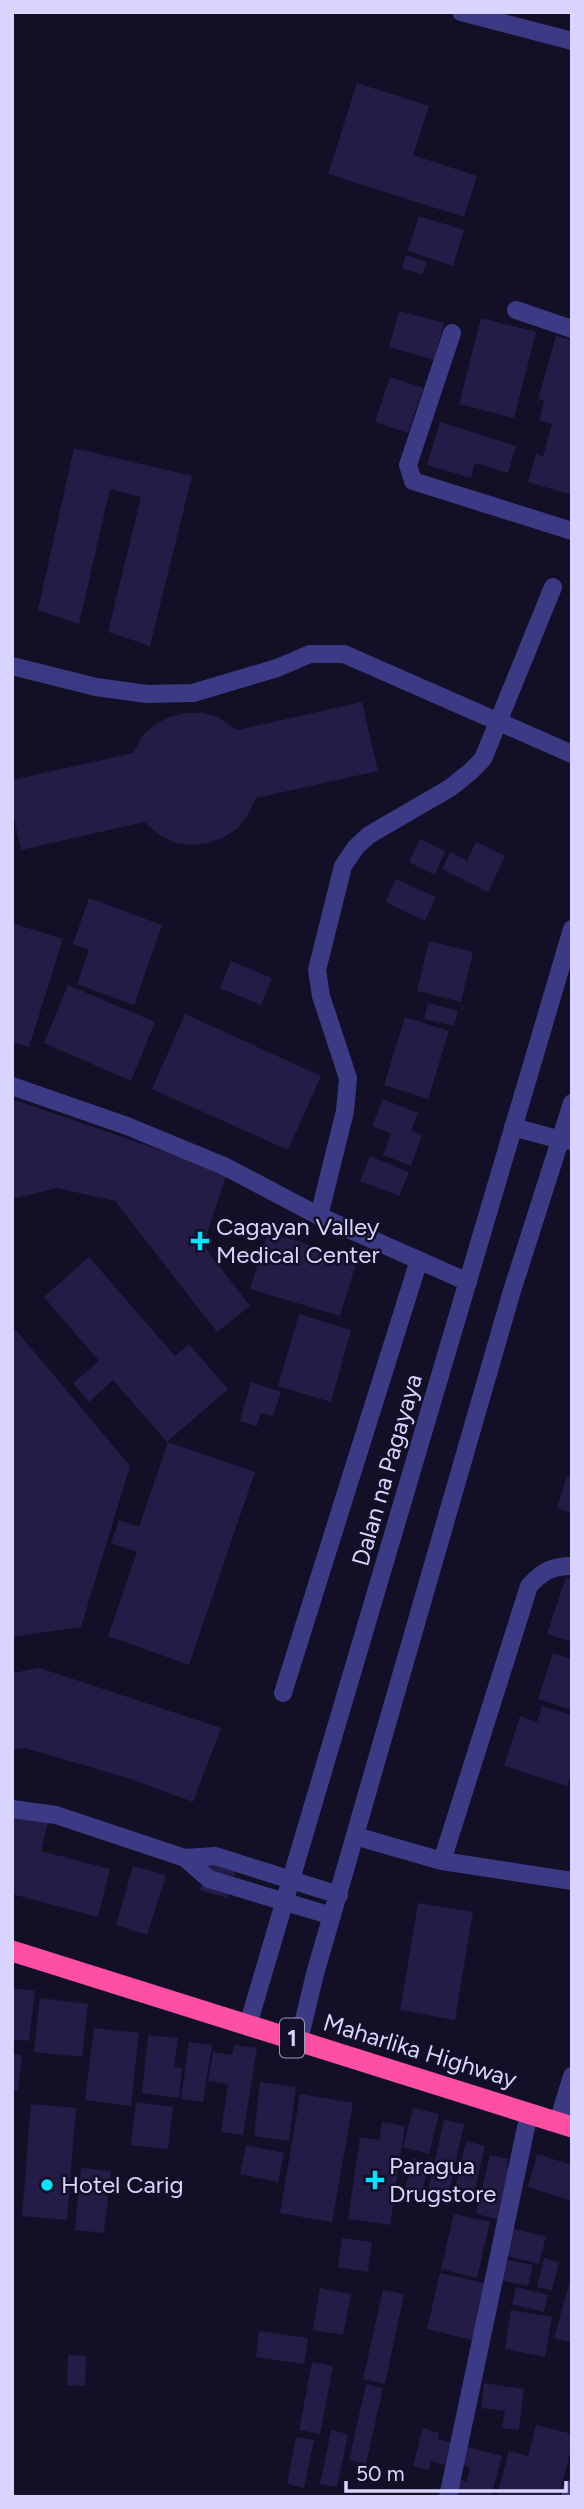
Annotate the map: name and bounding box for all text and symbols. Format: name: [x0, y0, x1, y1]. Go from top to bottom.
place label: Cagayan Valley Medical Center: [216, 1212, 380, 1269]
marker: Cagayan Valley Medical Center: [190, 1231, 210, 1251]
street label: Dalan na Pagayaya: [345, 1371, 428, 1569]
street label: Maharlika Highway: [320, 2007, 521, 2094]
road number: 1: [280, 2019, 304, 2058]
place label: Paragua Drugstore: [389, 2151, 496, 2208]
place label: Hotel Carig: [61, 2170, 184, 2199]
marker: Paragua Drugstore: [367, 2172, 383, 2188]
marker: Hotel Carig: [39, 2177, 55, 2193]
scale bar: [346, 2450, 566, 2494]
text: 50 m: [356, 2461, 405, 2486]

